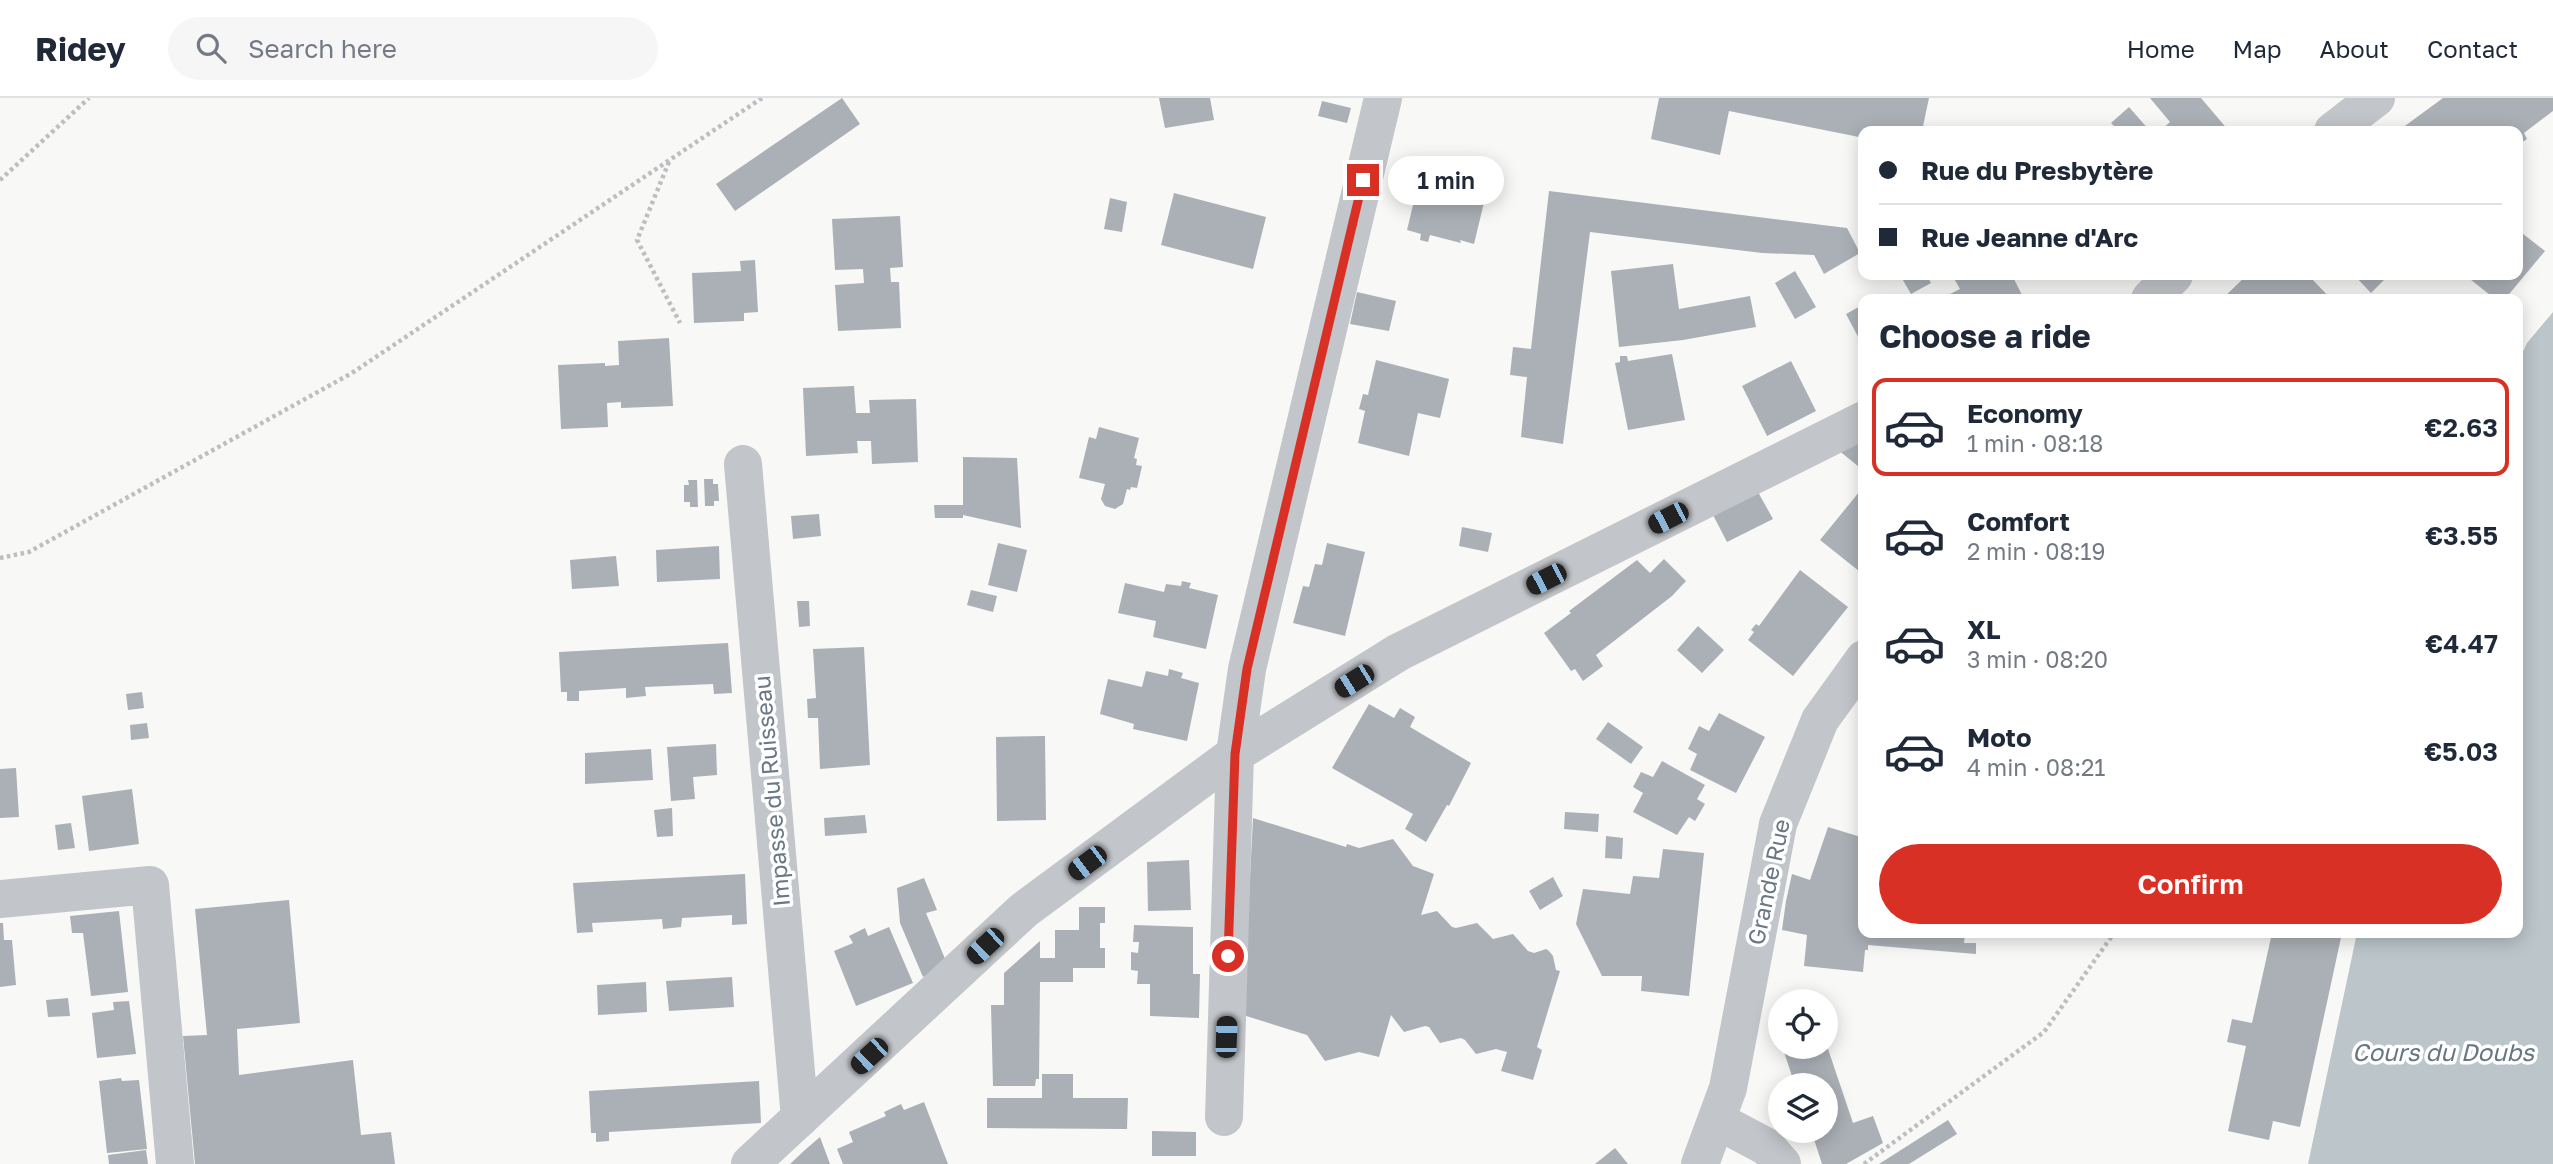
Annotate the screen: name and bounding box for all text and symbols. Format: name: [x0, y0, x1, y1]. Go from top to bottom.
search box: [168, 17, 658, 80]
text: Ridey: [35, 29, 126, 68]
icon: search: [192, 29, 230, 67]
text: Search here: [248, 33, 397, 64]
text: Home: [2127, 34, 2195, 63]
text: Map: [2233, 34, 2282, 63]
text: About: [2320, 34, 2389, 63]
text: Contact: [2427, 34, 2518, 63]
callout: 1 min: [1388, 155, 1503, 204]
text: Rue du Presbytère: [1921, 155, 2153, 186]
route end: [1347, 164, 1379, 196]
text: 1 min: [1417, 166, 1475, 194]
text: Rue Jeanne d'Arc: [1921, 222, 2138, 253]
text: Choose a ride: [1879, 317, 2091, 355]
icon: car: [1883, 396, 1946, 459]
text: Economy: [1967, 398, 2083, 429]
text: €2.63: [2425, 412, 2498, 443]
text: 1 min · 08:18: [1967, 429, 2103, 457]
car: [1645, 499, 1692, 537]
icon: car: [1883, 504, 1946, 567]
text: Comfort: [1967, 506, 2070, 537]
text: €3.55: [2425, 520, 2498, 551]
text: 2 min · 08:19: [1967, 537, 2105, 565]
car: [1523, 560, 1570, 598]
icon: car: [1883, 612, 1946, 675]
text: XL: [1967, 614, 2001, 645]
text: €4.47: [2425, 628, 2498, 659]
text: 3 min · 08:20: [1967, 645, 2108, 673]
car: [1331, 661, 1378, 701]
street label: Impasse du Ruisseau: [747, 674, 795, 908]
icon: car: [1883, 720, 1946, 783]
text: Moto: [1967, 722, 2032, 753]
text: €5.03: [2424, 736, 2498, 767]
text: 4 min · 08:21: [1967, 753, 2106, 781]
street label: Grande Rue: [1741, 816, 1795, 947]
car: [1064, 842, 1111, 884]
button: Confirm: [1879, 844, 2502, 924]
car: [963, 924, 1008, 968]
route start: [1212, 940, 1244, 972]
map controls: [1768, 989, 1838, 1143]
button: locate: [1768, 989, 1838, 1059]
car: [1215, 1016, 1238, 1058]
car: [847, 1034, 892, 1078]
water label: Cours du Doubs: [2352, 1037, 2535, 1066]
button: layers: [1768, 1073, 1838, 1143]

